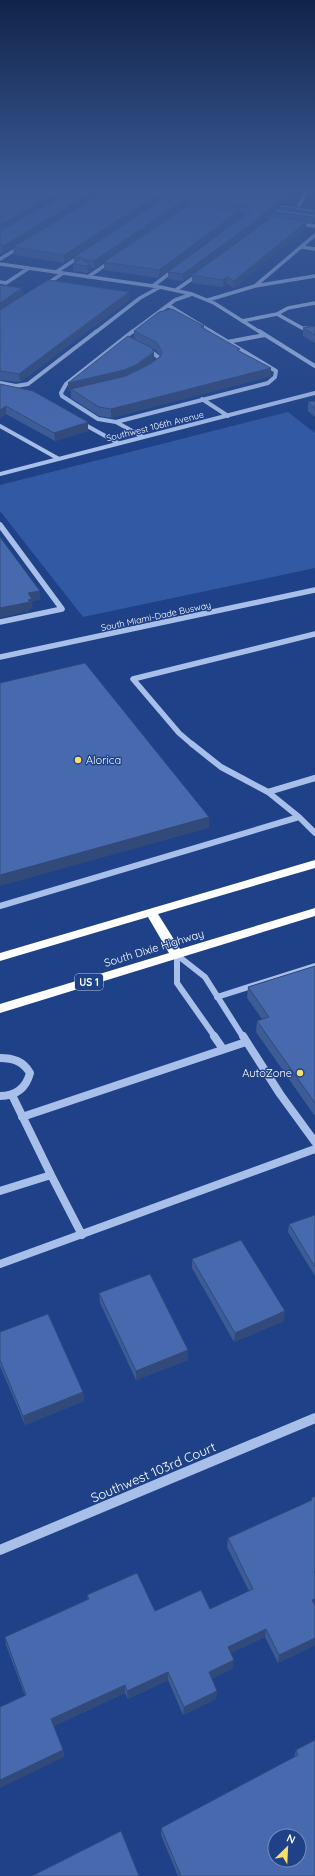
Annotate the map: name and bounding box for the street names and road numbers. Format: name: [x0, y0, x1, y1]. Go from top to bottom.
street label: Southwest 106th Avenue: [105, 409, 205, 443]
street label: South Miami-Dade Busway: [100, 599, 212, 633]
street label: South Dixie Highway: [102, 926, 206, 970]
road number: US 1: [75, 974, 103, 990]
street label: Southwest 103rd Court: [88, 1438, 218, 1506]

